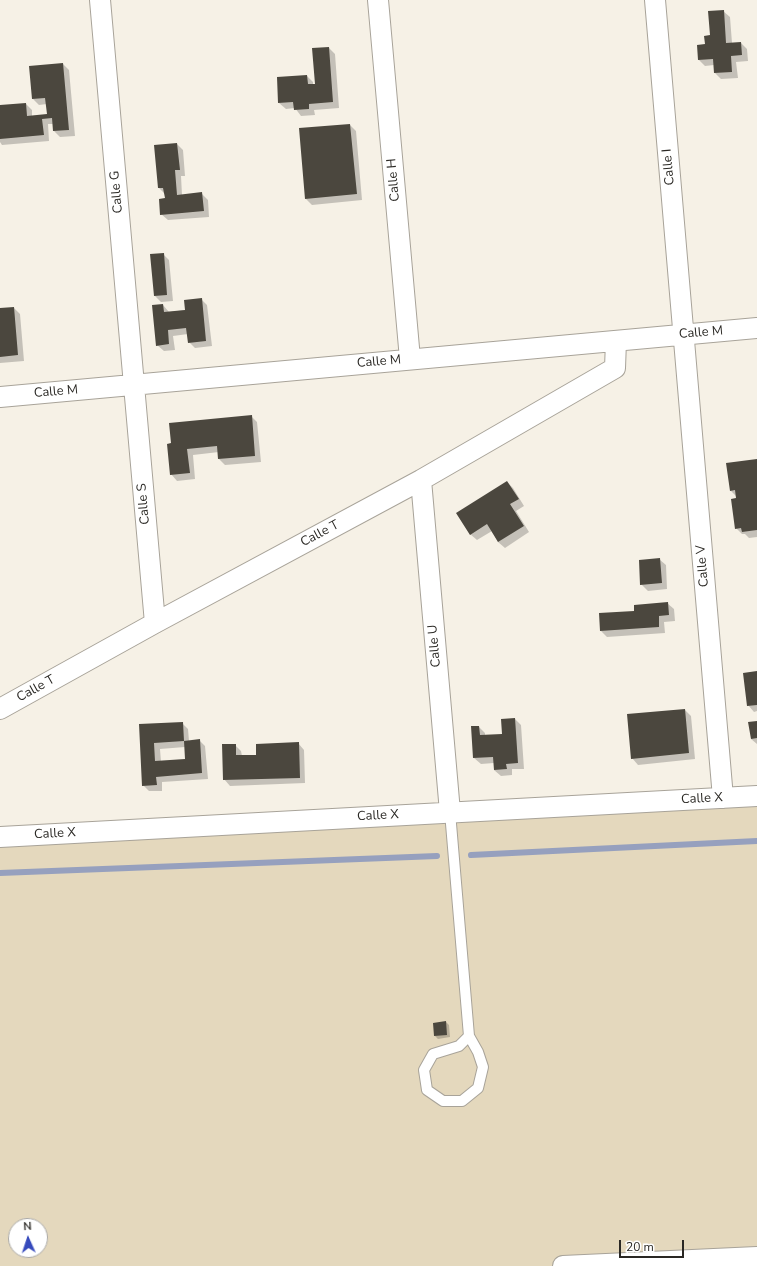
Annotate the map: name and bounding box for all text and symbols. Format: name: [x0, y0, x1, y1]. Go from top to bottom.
street label: Calle I: [660, 148, 678, 186]
street label: Calle H: [384, 158, 404, 202]
street label: Calle G: [107, 170, 127, 214]
street label: Calle M: [678, 323, 724, 343]
street label: Calle M: [356, 352, 402, 372]
street label: Calle M: [33, 382, 79, 402]
street label: Calle S: [134, 483, 154, 525]
street label: Calle T: [298, 517, 342, 551]
street label: Calle V: [693, 544, 713, 588]
street label: Calle U: [425, 624, 445, 668]
street label: Calle T: [14, 672, 58, 706]
street label: Calle X: [681, 790, 723, 808]
street label: Calle X: [357, 807, 399, 825]
street label: Calle X: [34, 825, 76, 843]
north arrow: [8, 1218, 48, 1258]
text: N: [23, 1219, 32, 1234]
scale bar: [621, 1232, 686, 1258]
text: 20 m: [626, 1239, 654, 1255]

